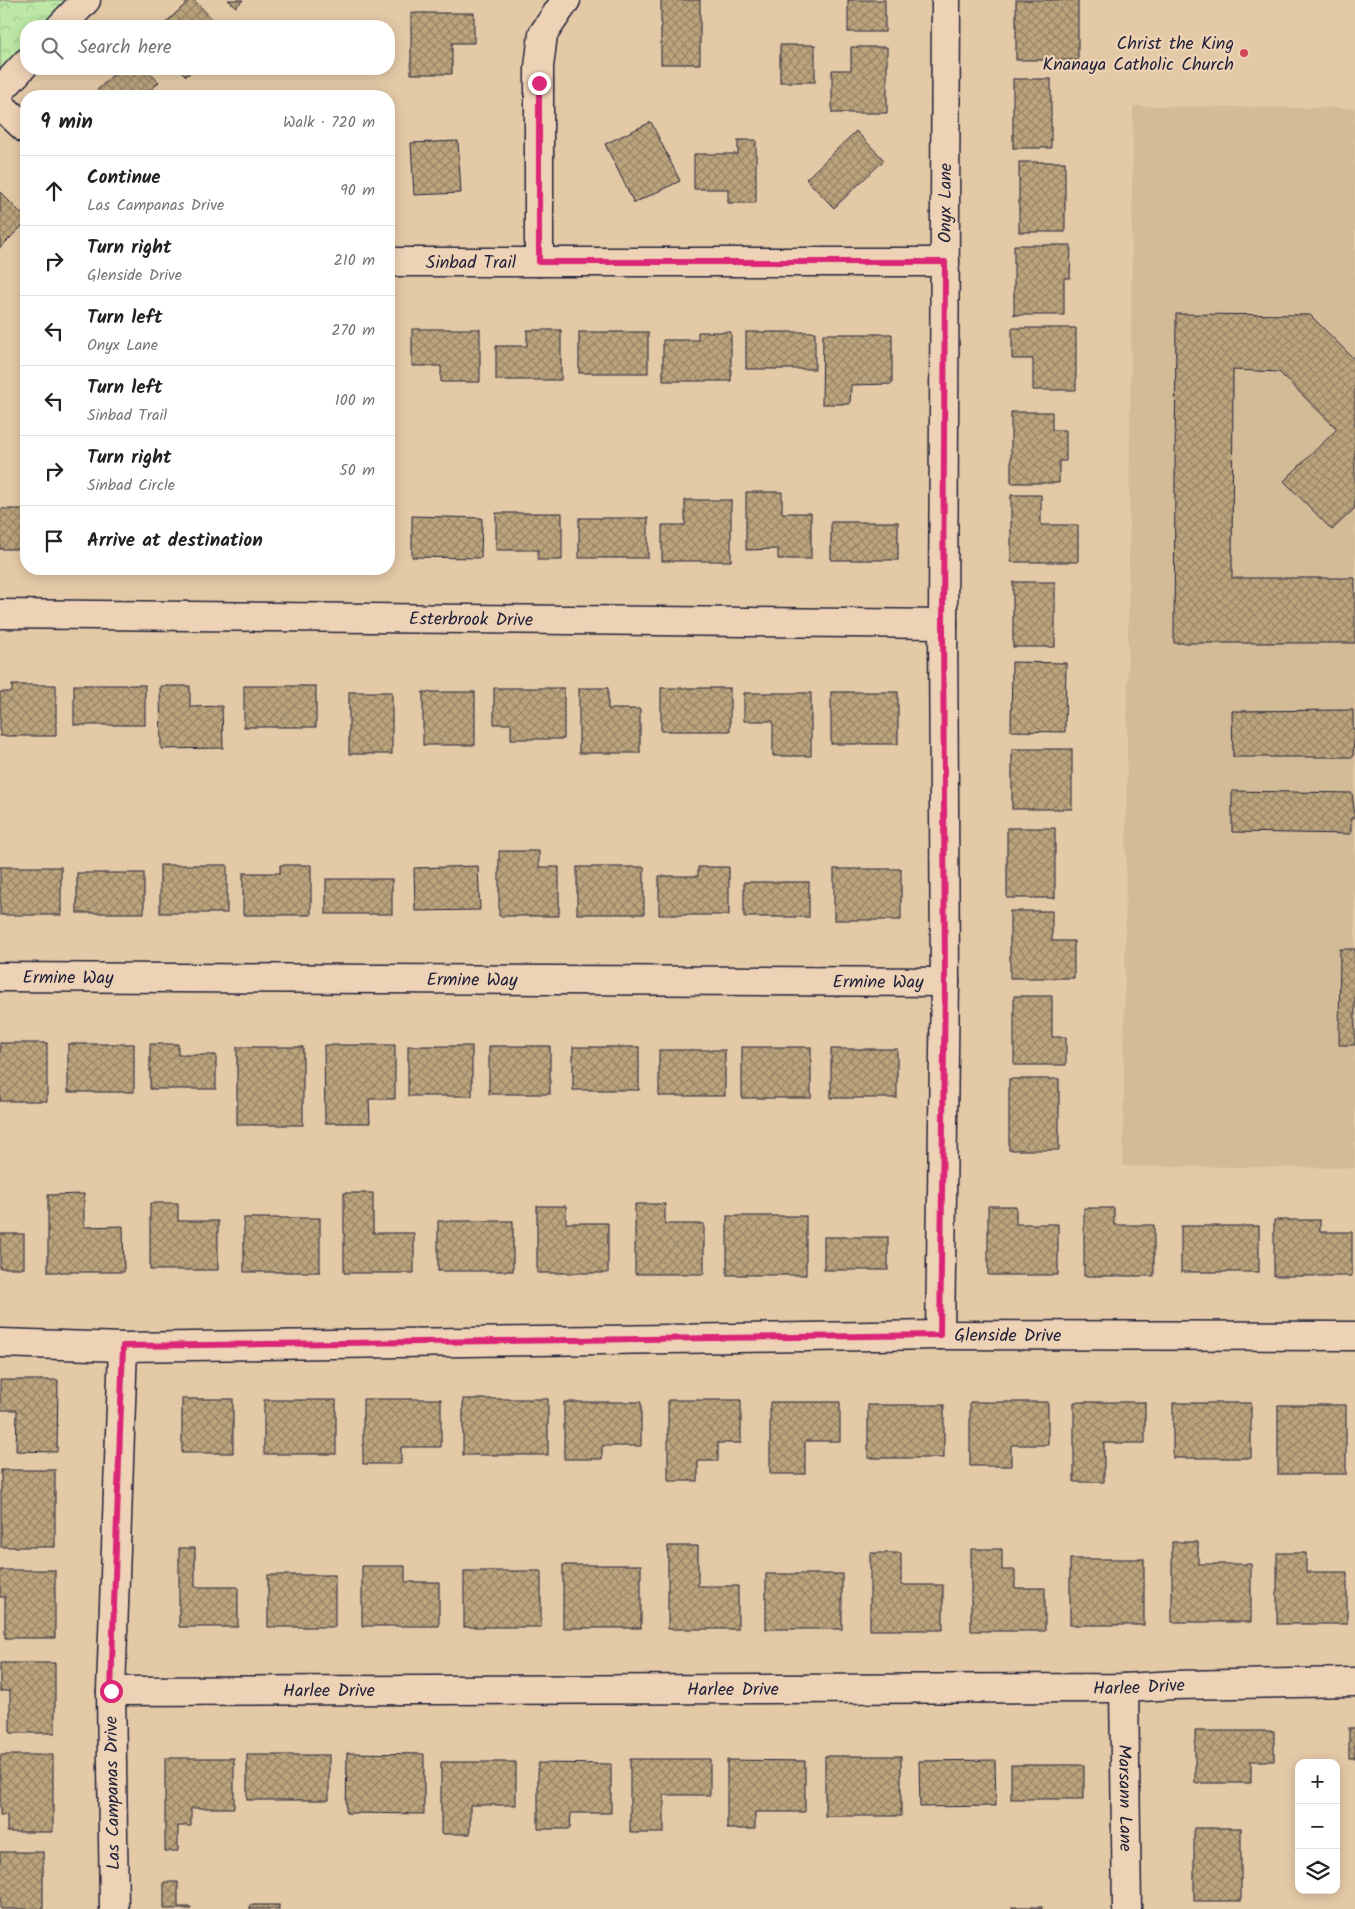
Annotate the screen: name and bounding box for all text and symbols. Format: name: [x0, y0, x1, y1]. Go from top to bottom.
search box: [20, 20, 395, 75]
place label: Christ the King Knanaya Catholic Church: [1043, 30, 1234, 80]
text: Search here: [78, 33, 172, 63]
icon: search: [38, 34, 66, 62]
marker: Christ the King Knanaya Catholic Church: [1238, 47, 1250, 59]
route end: [528, 72, 551, 95]
text: 9 min: [40, 106, 93, 139]
text: Walk · 720 m: [283, 110, 375, 135]
text: Continue: [87, 163, 160, 193]
street label: Onyx Lane: [932, 163, 961, 243]
icon: ahead: [40, 177, 68, 205]
text: 90 m: [340, 178, 375, 203]
text: Las Campanas Drive: [87, 193, 224, 218]
text: Turn right: [87, 233, 172, 263]
icon: right: [40, 247, 68, 275]
text: 210 m: [334, 248, 375, 273]
street label: Sinbad Trail: [426, 249, 517, 278]
text: Glenside Drive: [87, 263, 182, 288]
text: Turn left: [87, 303, 162, 333]
icon: left: [40, 317, 68, 345]
text: 270 m: [331, 318, 375, 343]
text: Onyx Lane: [87, 333, 158, 358]
text: Turn left: [87, 373, 162, 403]
icon: left: [40, 387, 68, 415]
text: 100 m: [335, 388, 375, 413]
text: Sinbad Trail: [87, 403, 167, 428]
text: Turn right: [87, 443, 172, 473]
icon: right: [40, 457, 68, 485]
text: 50 m: [339, 458, 375, 483]
text: Sinbad Circle: [87, 473, 175, 498]
text: Arrive at destination: [87, 526, 263, 556]
icon: arrive: [40, 527, 68, 555]
street label: Esterbrook Drive: [409, 605, 533, 636]
street label: Ermine Way: [22, 964, 114, 994]
street label: Ermine Way: [426, 966, 518, 996]
street label: Ermine Way: [832, 968, 924, 998]
street label: Glenside Drive: [954, 1322, 1061, 1351]
street label: Harlee Drive: [1093, 1672, 1185, 1704]
street label: Harlee Drive: [687, 1676, 779, 1705]
street label: Harlee Drive: [283, 1677, 375, 1706]
route start: [100, 1680, 123, 1703]
street label: Las Campanas Drive: [98, 1716, 129, 1870]
street label: Marsann Lane: [1109, 1744, 1139, 1852]
map controls: [1295, 1759, 1340, 1894]
button: +: [1295, 1759, 1340, 1804]
button: −: [1295, 1804, 1340, 1849]
button: layers: [1295, 1849, 1340, 1894]

